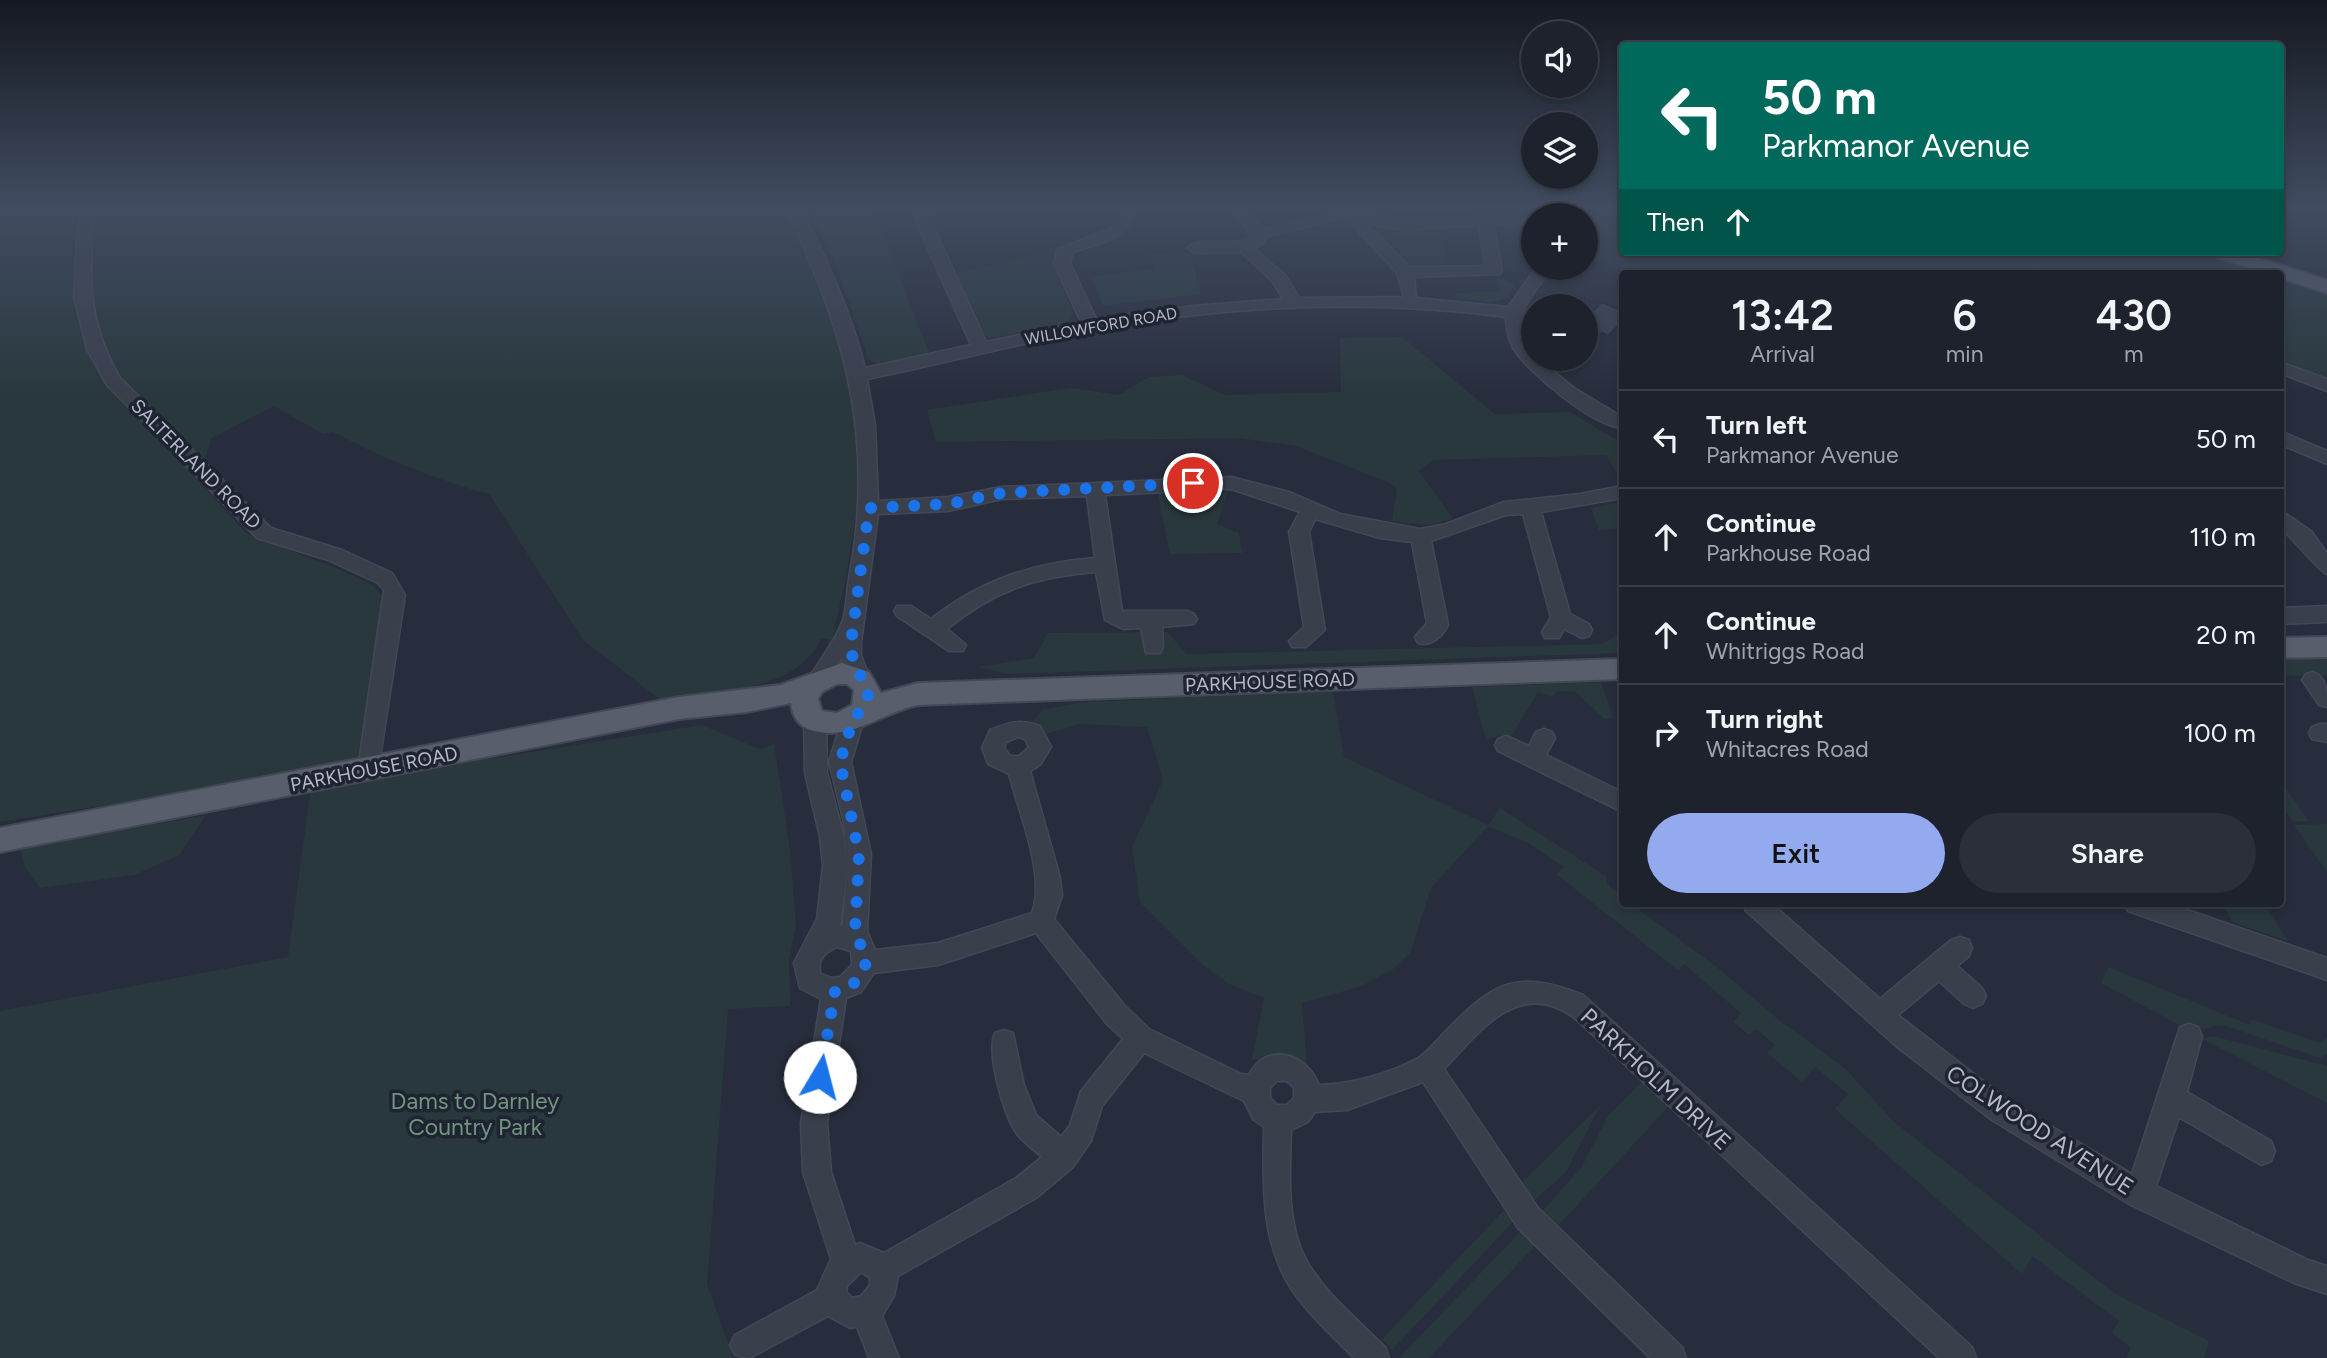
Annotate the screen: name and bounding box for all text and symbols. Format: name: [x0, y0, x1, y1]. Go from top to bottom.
map controls: [1521, 21, 1598, 371]
button: sound: [1521, 21, 1598, 98]
text: 50 m: [1762, 67, 1877, 126]
icon: left: [1647, 70, 1738, 161]
button: layers: [1521, 112, 1598, 189]
text: Parkmanor Avenue: [1762, 127, 2030, 165]
button: +: [1521, 203, 1598, 280]
icon: ahead: [1719, 203, 1757, 241]
text: Then: [1647, 206, 1705, 238]
text: 13:42: [1731, 290, 1834, 341]
text: 6: [1953, 290, 1977, 341]
text: 430: [2095, 290, 2172, 341]
button: −: [1521, 294, 1598, 371]
street label: WILLOWFORD ROAD: [1024, 303, 1178, 349]
text: Arrival: [1750, 340, 1815, 368]
text: min: [1946, 340, 1984, 368]
text: m: [2124, 340, 2144, 368]
street label: SALTERLAND ROAD: [126, 394, 266, 534]
text: Turn left: [1706, 409, 1807, 441]
icon: left: [1647, 420, 1685, 458]
text: 50 m: [2196, 423, 2256, 455]
text: Parkmanor Avenue: [1706, 441, 1898, 469]
pin: [1163, 453, 1223, 513]
icon: arrive: [1174, 464, 1212, 502]
text: Continue: [1706, 507, 1816, 539]
icon: ahead: [1647, 518, 1685, 556]
text: 110 m: [2189, 521, 2256, 553]
text: Parkhouse Road: [1706, 539, 1871, 567]
text: Continue: [1706, 605, 1816, 637]
icon: ahead: [1647, 616, 1685, 654]
text: 20 m: [2196, 619, 2256, 651]
text: Whitriggs Road: [1706, 637, 1864, 665]
street label: PARKHOUSE ROAD: [1185, 668, 1355, 696]
text: Turn right: [1706, 703, 1823, 735]
icon: right: [1647, 714, 1685, 752]
text: 100 m: [2183, 717, 2256, 749]
text: Whitacres Road: [1706, 735, 1869, 763]
street label: PARKHOUSE ROAD: [288, 741, 460, 797]
button: Exit: [1647, 813, 1945, 893]
button: Share: [1959, 813, 2256, 893]
street label: PARKHOLM DRIVE: [1575, 1002, 1737, 1156]
position arrow: [783, 1040, 857, 1114]
street label: COLWOOD AVENUE: [1941, 1059, 2139, 1201]
park label: Dams to Darnley Country Park: [391, 1087, 559, 1141]

